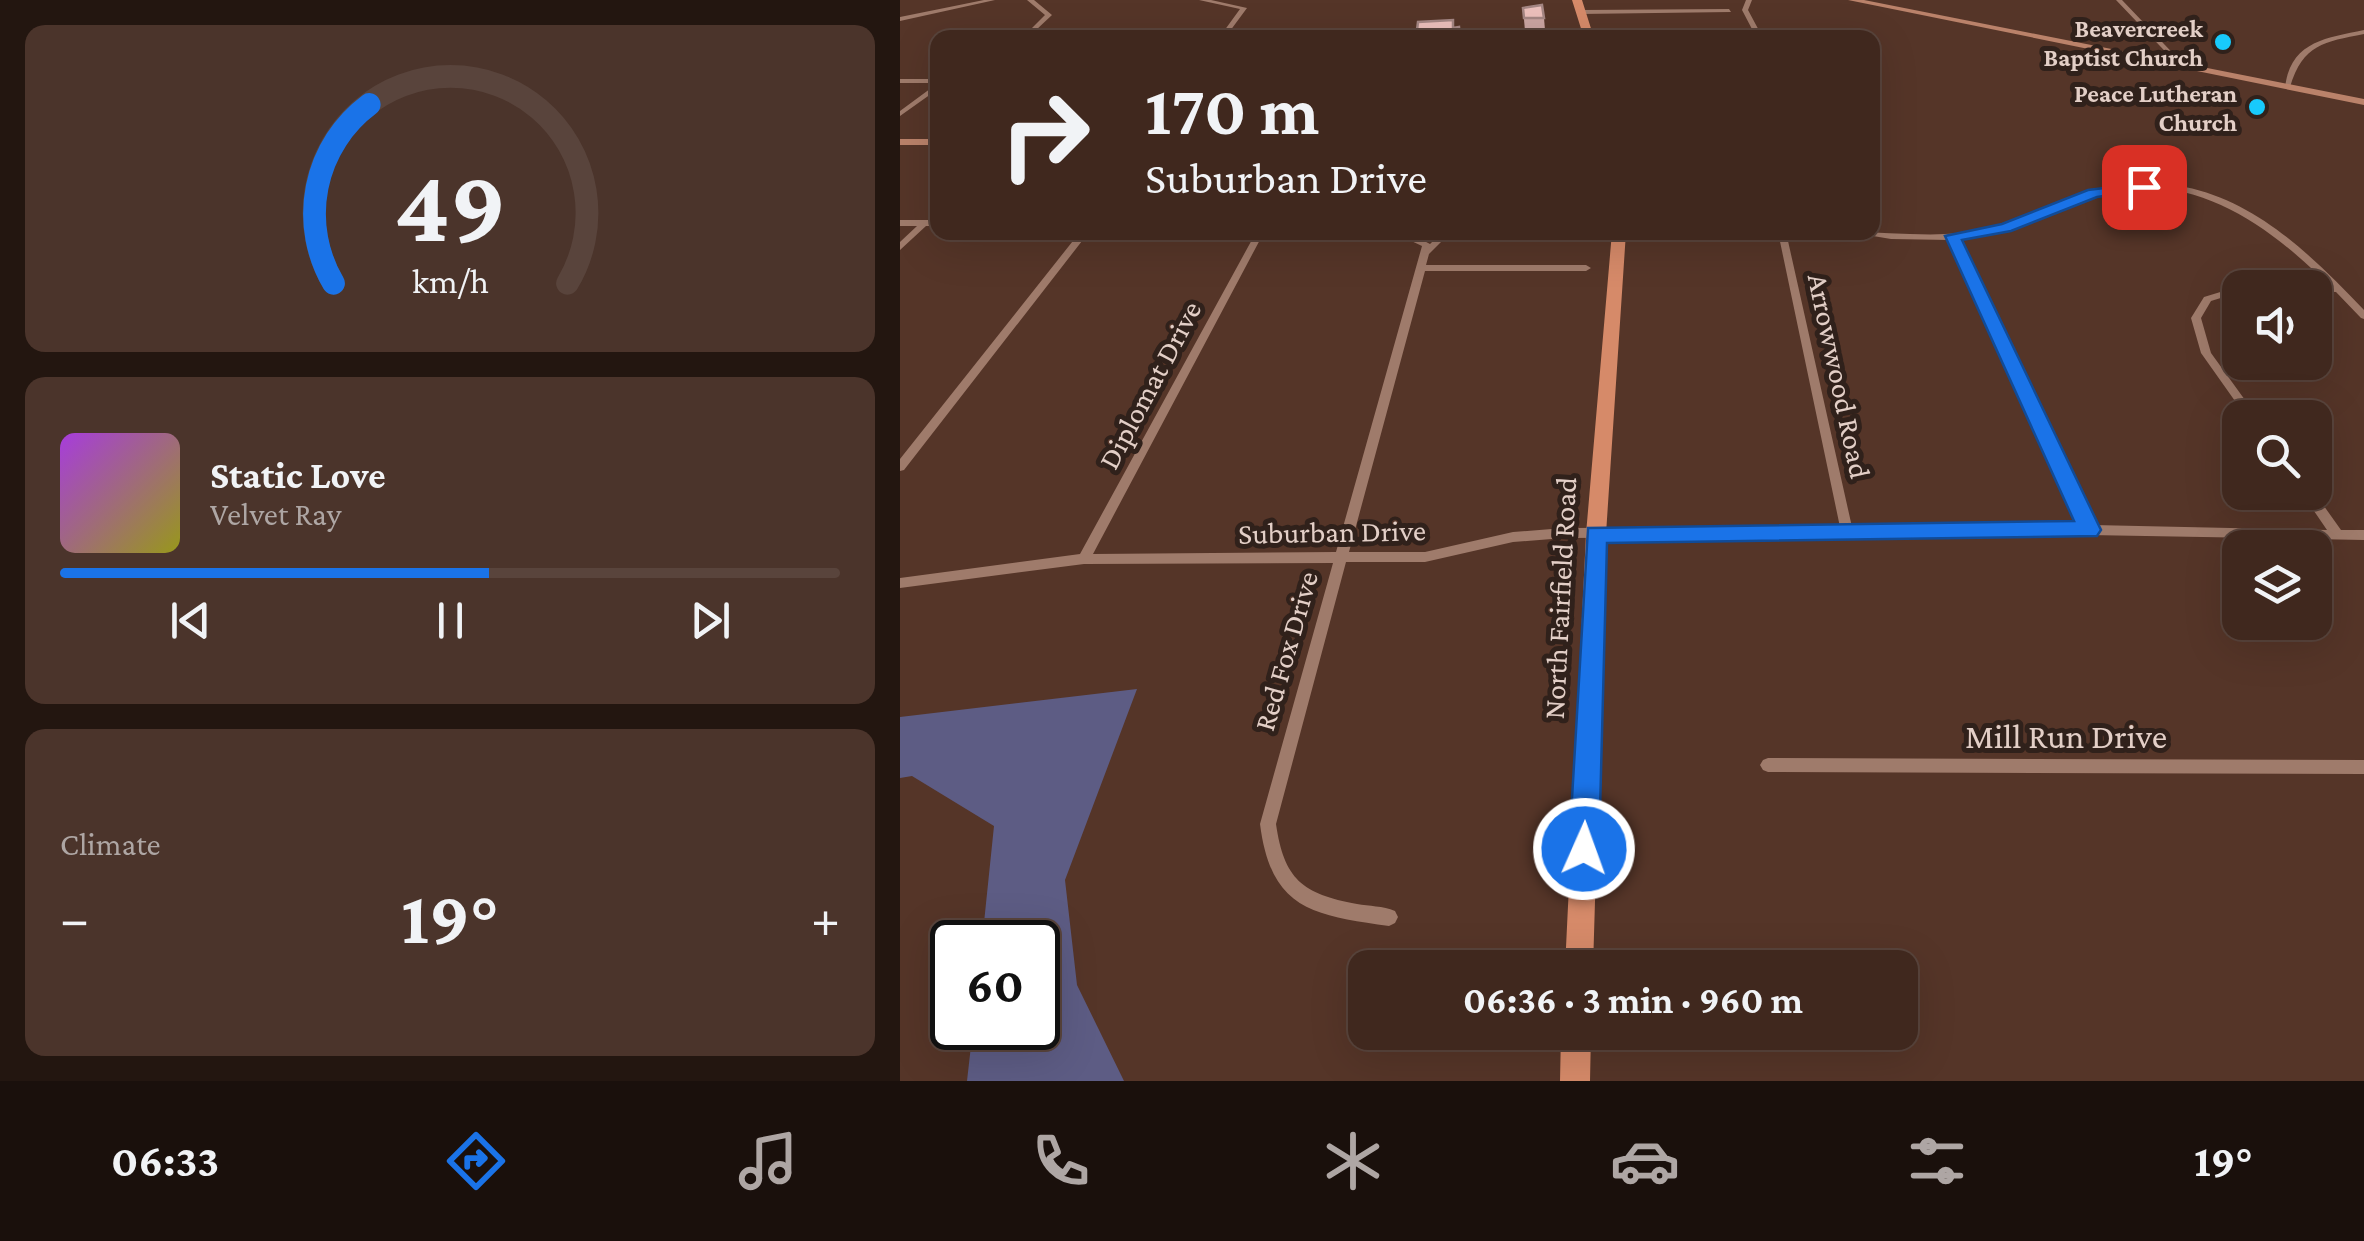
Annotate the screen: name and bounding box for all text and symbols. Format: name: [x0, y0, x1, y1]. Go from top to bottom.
place label: Beavercreek Baptist Church: [2044, 15, 2204, 71]
marker: Beavercreek Baptist Church: [2212, 31, 2234, 53]
icon: right: [980, 70, 1110, 200]
text: 170 m: [1145, 71, 1319, 149]
place label: Peace Lutheran Church: [2074, 80, 2238, 136]
marker: Peace Lutheran Church: [2246, 96, 2268, 118]
pin: [2102, 145, 2187, 230]
text: 49: [394, 148, 506, 263]
text: Suburban Drive: [1145, 153, 1427, 203]
icon: arrive: [2117, 160, 2172, 215]
text: km/h: [411, 261, 489, 301]
street label: Arrowwood Road: [1802, 270, 1877, 482]
map controls: [2222, 270, 2332, 640]
button: sound: [2222, 270, 2332, 380]
street label: Diplomat Drive: [1092, 295, 1208, 475]
button: search: [2222, 400, 2332, 510]
text: Static Love: [210, 454, 386, 496]
street label: North Fairfield Road: [1537, 476, 1582, 720]
text: Velvet Ray: [210, 496, 341, 532]
street label: Suburban Drive: [1238, 513, 1426, 550]
button: layers: [2222, 530, 2332, 640]
street label: Red Fox Drive: [1247, 567, 1324, 734]
icon: previous: [163, 593, 218, 648]
icon: pause: [423, 593, 478, 648]
icon: next: [683, 593, 738, 648]
street label: Mill Run Drive: [1965, 717, 2167, 756]
position arrow: [1532, 797, 1636, 901]
text: Climate: [60, 826, 161, 862]
text: 19°: [401, 876, 499, 959]
text: −: [60, 888, 89, 949]
text: +: [811, 888, 840, 949]
speed limit sign: 60: [930, 920, 1060, 1050]
text: 06:36 · 3 min · 960 m: [1463, 979, 1803, 1021]
icon: directions: [441, 1126, 511, 1196]
icon: music: [733, 1126, 803, 1196]
icon: phone: [1026, 1126, 1096, 1196]
icon: climate: [1318, 1126, 1388, 1196]
icon: car: [1610, 1126, 1680, 1196]
icon: filters: [1902, 1126, 1972, 1196]
text: 06:33: [111, 1136, 219, 1186]
text: 19°: [2194, 1136, 2253, 1186]

